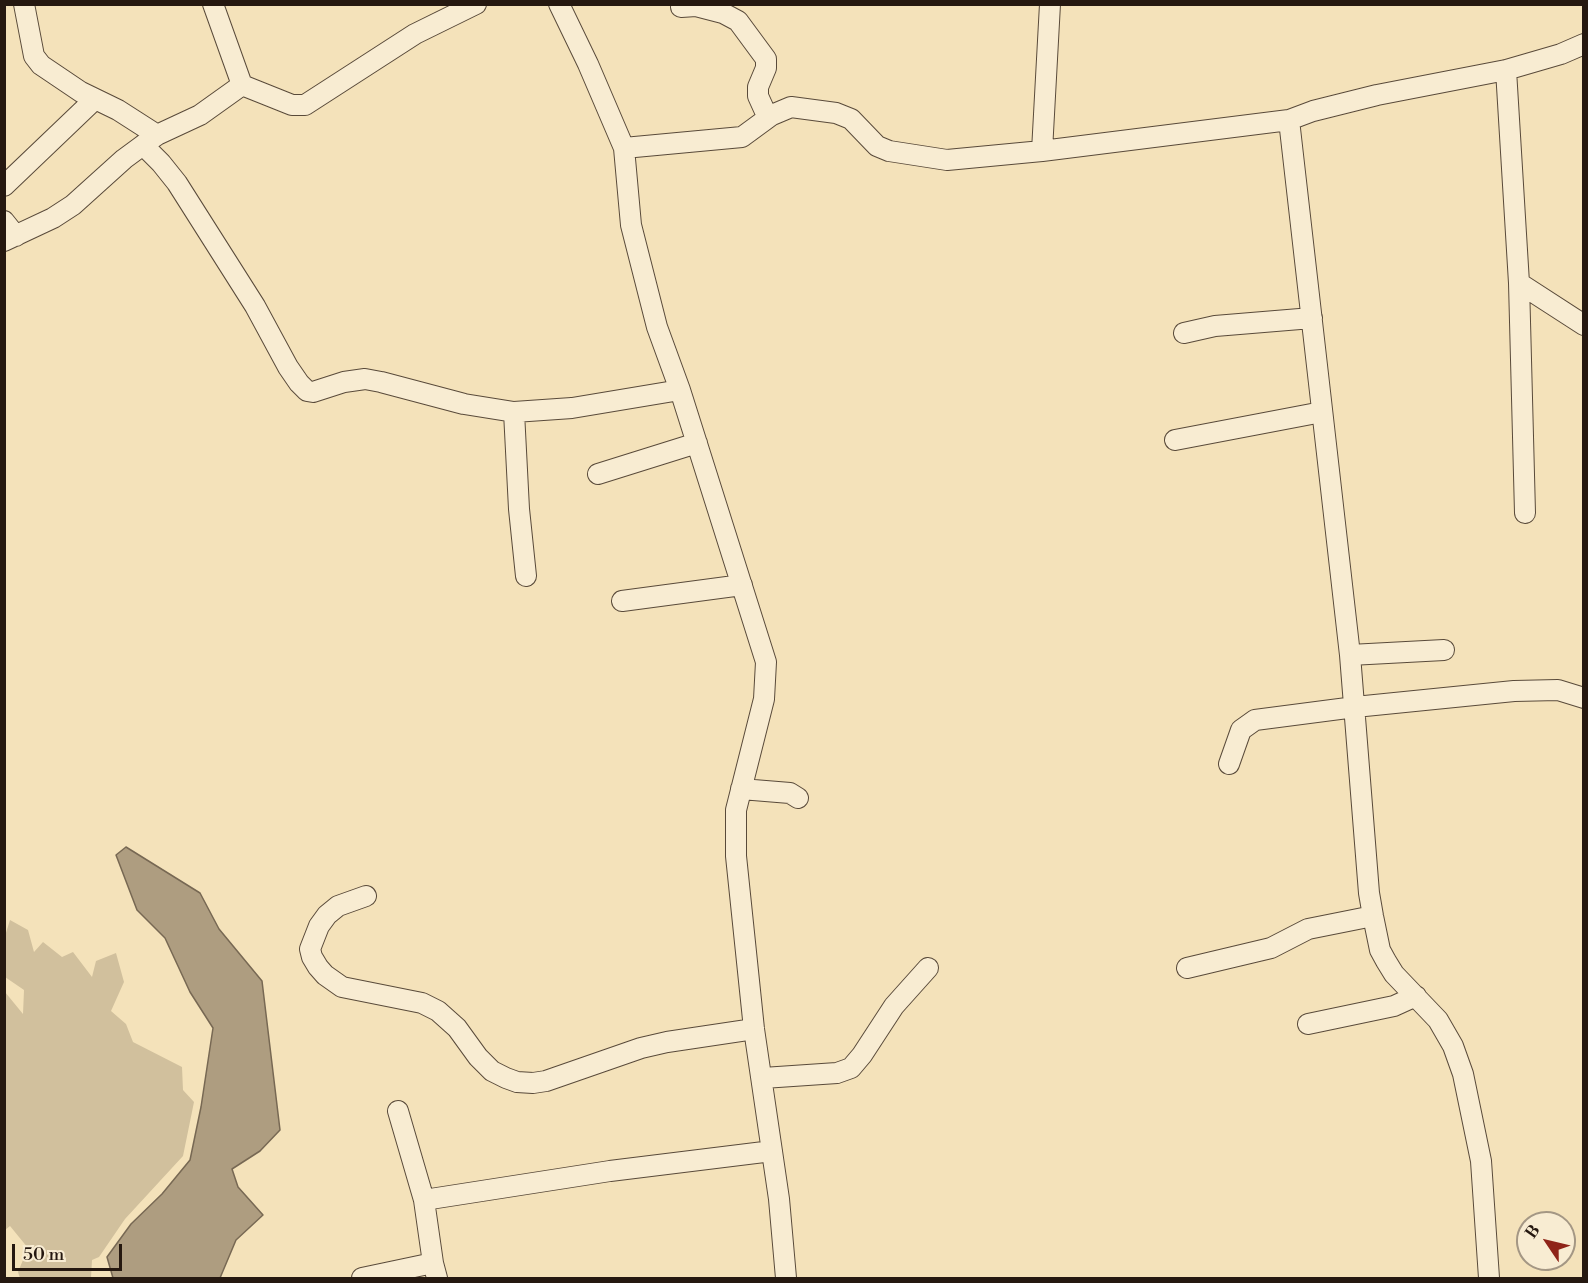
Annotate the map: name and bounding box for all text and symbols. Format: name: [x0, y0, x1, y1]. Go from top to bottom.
north arrow: [1516, 1211, 1576, 1271]
text: B: [1521, 1221, 1545, 1242]
scale bar: [15, 1232, 124, 1270]
text: 50 m: [23, 1243, 64, 1266]

